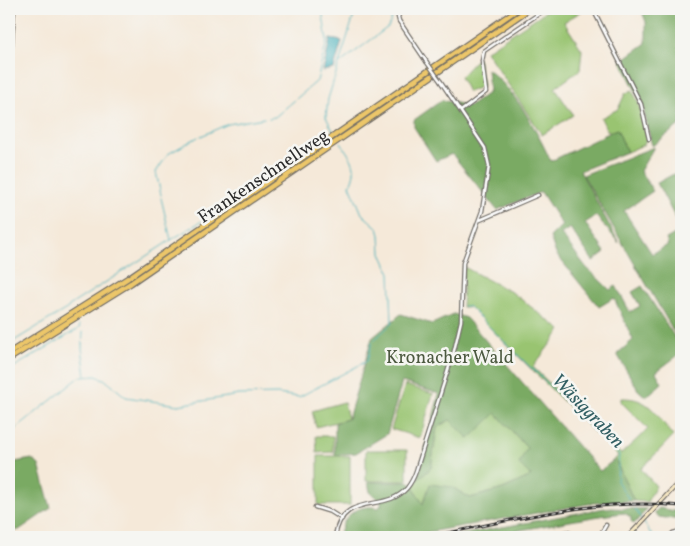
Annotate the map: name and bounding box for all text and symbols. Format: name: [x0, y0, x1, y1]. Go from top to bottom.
street label: Frankenschnellweg: [193, 124, 334, 230]
park label: Kronacher Wald: [386, 346, 514, 371]
water label: Wäsiggraben: [545, 368, 630, 455]

